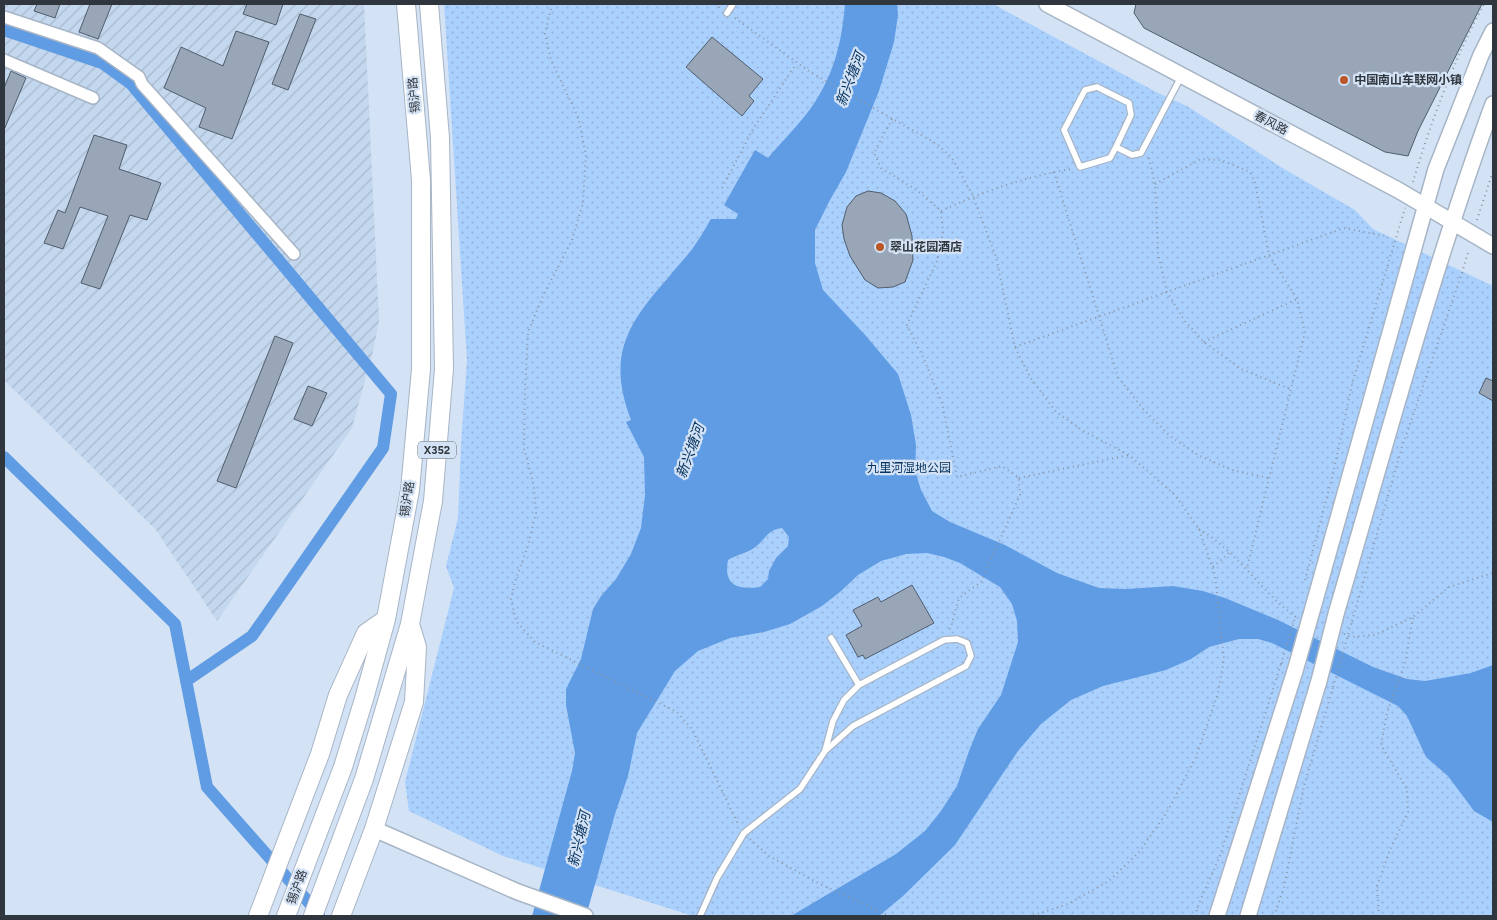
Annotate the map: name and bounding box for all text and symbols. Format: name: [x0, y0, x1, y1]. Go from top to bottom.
water label: 新兴塘河: [832, 47, 870, 108]
place label: 中国南山车联网小镇: [1354, 73, 1462, 87]
marker: 中国南山车联网小镇: [1338, 74, 1350, 86]
street label: 锡沪路: [405, 76, 423, 114]
street label: 春风路: [1252, 108, 1290, 138]
place label: 翠山花园酒店: [890, 240, 962, 254]
marker: 翠山花园酒店: [874, 241, 886, 253]
water label: 新兴塘河: [673, 419, 709, 480]
road number: X352: [418, 442, 456, 458]
park label: 九里河湿地公园: [867, 461, 951, 475]
street label: 锡沪路: [397, 480, 417, 518]
water label: 新兴塘河: [565, 807, 595, 868]
street label: 锡沪路: [284, 868, 310, 906]

